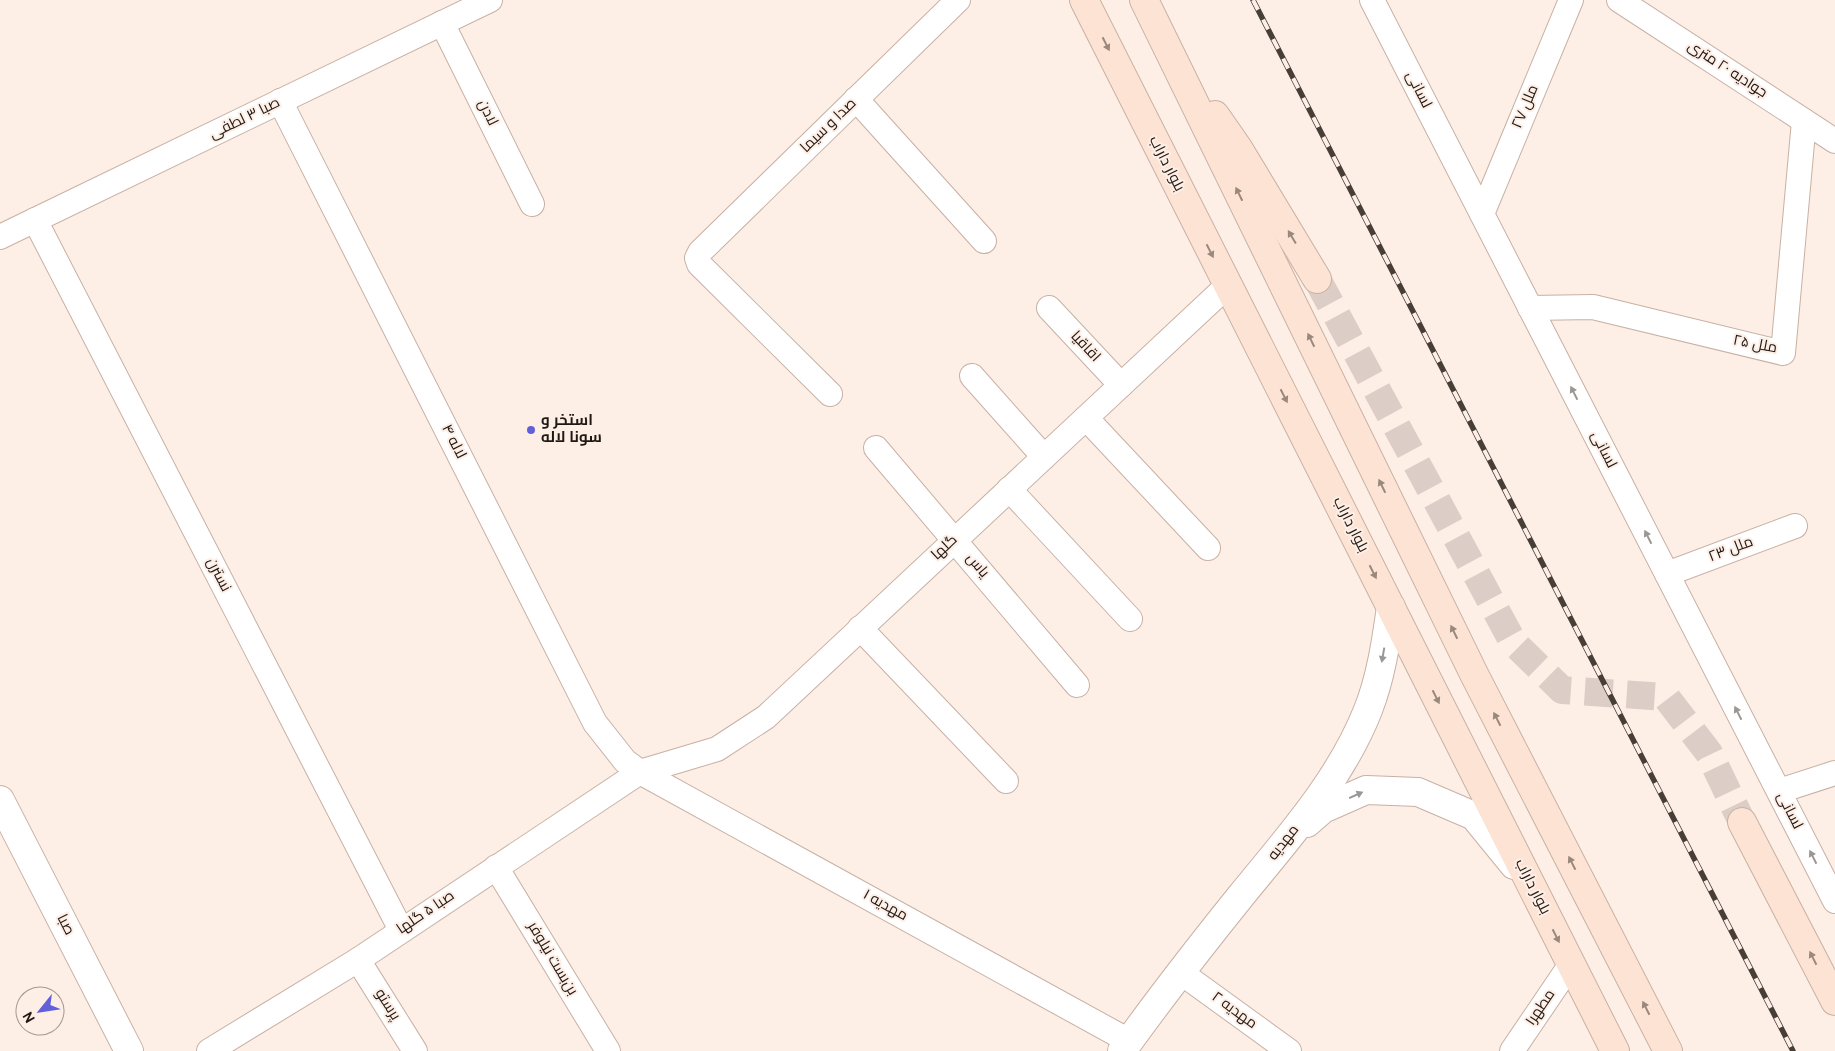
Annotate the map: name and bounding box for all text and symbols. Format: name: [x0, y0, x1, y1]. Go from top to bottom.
one-way arrow: [1102, 36, 1110, 51]
street label: جوادیه ۲۰ متری: [1683, 37, 1771, 103]
street label: لسانی: [1401, 68, 1435, 112]
street label: ملل ۲۷: [1508, 82, 1544, 132]
street label: صبا ۳ لطفی: [206, 94, 284, 144]
street label: صدا و سیما: [797, 95, 861, 157]
street label: لادن: [473, 97, 501, 129]
street label: بلوار داراب: [1144, 133, 1188, 195]
one-way arrow: [1235, 187, 1243, 201]
one-way arrow: [1287, 231, 1296, 244]
one-way arrow: [1206, 244, 1214, 258]
street label: اقاقیا: [1066, 328, 1104, 366]
street label: ملل ۲۵: [1731, 331, 1779, 359]
one-way arrow: [1307, 333, 1315, 347]
one-way arrow: [1570, 386, 1578, 400]
one-way arrow: [1280, 389, 1288, 403]
place label: استخر و سونا لاله: [541, 412, 602, 448]
street label: لاله ۴: [436, 422, 470, 462]
marker: استخر و سونا لاله: [525, 424, 537, 436]
street label: لسانی: [1586, 428, 1620, 472]
one-way arrow: [1378, 479, 1386, 493]
street label: بلوار داراب: [1328, 494, 1372, 556]
one-way arrow: [1644, 530, 1652, 545]
street label: گلها: [928, 531, 962, 565]
street label: ملل ۲۳: [1706, 533, 1756, 567]
street label: یاس: [961, 550, 993, 582]
street label: نسترن: [201, 555, 235, 595]
one-way arrow: [1369, 565, 1377, 579]
one-way arrow: [1450, 625, 1458, 639]
one-way arrow: [1379, 647, 1387, 663]
one-way arrow: [1432, 690, 1441, 705]
one-way arrow: [1734, 706, 1742, 720]
one-way arrow: [1493, 711, 1501, 726]
street label: لسانی: [1772, 789, 1806, 833]
one-way arrow: [1349, 790, 1363, 798]
street label: مهدیه: [1264, 821, 1304, 865]
one-way arrow: [1809, 850, 1817, 865]
street label: بلوار داراب: [1510, 856, 1554, 918]
one-way arrow: [1568, 856, 1576, 870]
street label: مهدیه ۱: [859, 886, 911, 926]
street label: صبا ۵ گلها: [394, 887, 458, 939]
street label: صبا: [52, 911, 78, 939]
street label: بن‌بست نیلوفر: [522, 918, 581, 999]
one-way arrow: [1552, 929, 1561, 944]
one-way arrow: [1808, 951, 1817, 964]
north arrow: [15, 986, 65, 1036]
street label: پرستو: [370, 986, 404, 1024]
street label: مطهر۱: [1522, 986, 1560, 1030]
street label: مهدیه ۲: [1208, 988, 1260, 1034]
one-way arrow: [1642, 1000, 1650, 1015]
text: N: [20, 1008, 40, 1025]

